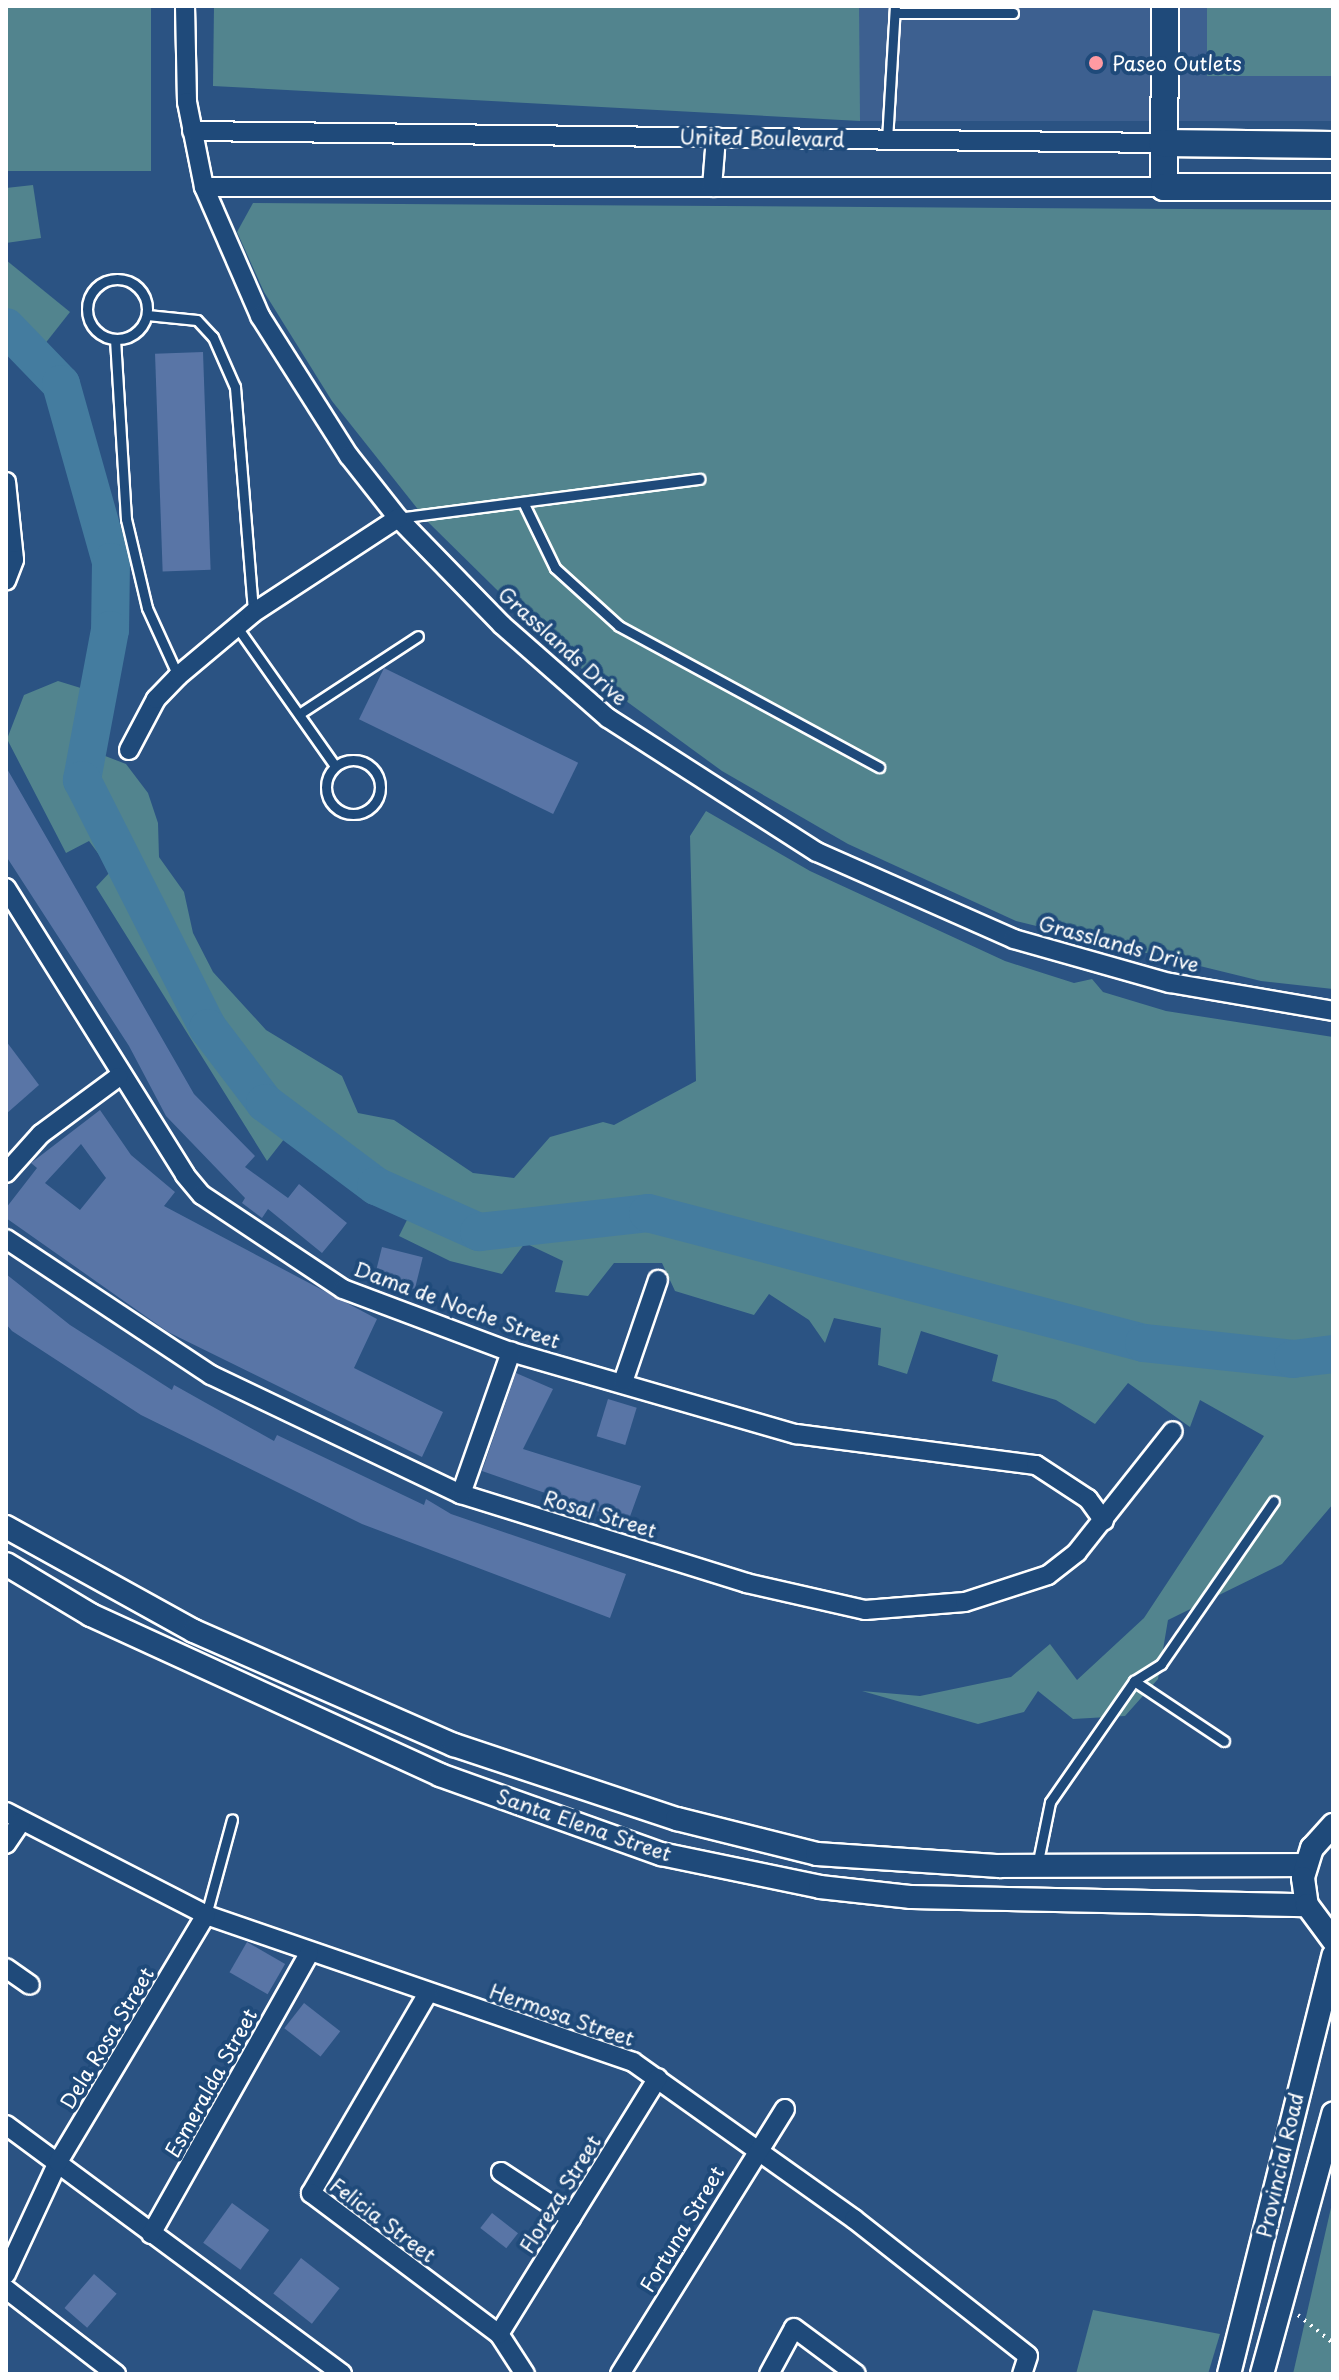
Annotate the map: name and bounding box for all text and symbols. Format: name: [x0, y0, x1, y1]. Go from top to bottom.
place label: Paseo Outlets: [1112, 51, 1241, 75]
marker: Paseo Outlets: [1087, 54, 1105, 72]
street label: United Boulevard: [679, 125, 845, 151]
street label: Grasslands Drive: [493, 582, 633, 710]
street label: Grasslands Drive: [1036, 911, 1202, 977]
street label: Dama de Noche Street: [349, 1256, 565, 1354]
street label: Rosal Street: [540, 1485, 660, 1543]
street label: Santa Elena Street: [494, 1784, 674, 1866]
street label: Dela Rosa Street: [55, 1962, 159, 2114]
street label: Hermosa Street: [486, 1979, 638, 2051]
street label: Esmeralda Street: [160, 2004, 262, 2162]
street label: Provincial Road: [1252, 2090, 1308, 2240]
street label: Floreza Street: [514, 2131, 606, 2257]
street label: Fortuna Street: [635, 2162, 729, 2296]
street label: Felicia Street: [325, 2172, 441, 2268]

